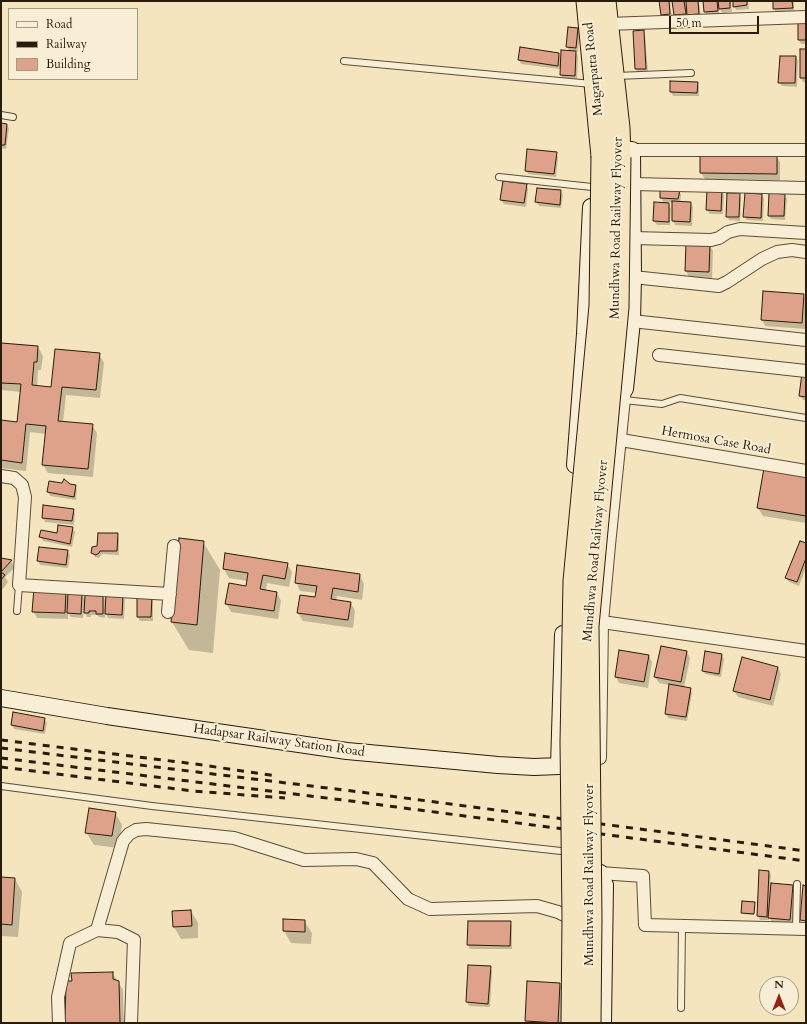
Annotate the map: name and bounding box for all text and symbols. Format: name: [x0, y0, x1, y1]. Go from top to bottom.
legend: [8, 8, 138, 80]
scale bar: [671, 8, 761, 34]
text: 50 m: [676, 15, 702, 31]
text: Road: [46, 16, 72, 32]
street label: Magarpatta Road: [581, 21, 607, 117]
text: Railway: [46, 36, 87, 52]
text: Building: [46, 56, 90, 72]
street label: Mundhwa Road Railway Flyover: [608, 137, 626, 319]
street label: Hermosa Case Road: [660, 424, 772, 458]
street label: Mundhwa Road Railway Flyover: [580, 460, 612, 642]
street label: Hadapsar Railway Station Road: [192, 721, 366, 761]
street label: Mundhwa Road Railway Flyover: [582, 784, 598, 966]
north arrow: [759, 976, 799, 1016]
text: N: [774, 977, 784, 992]

